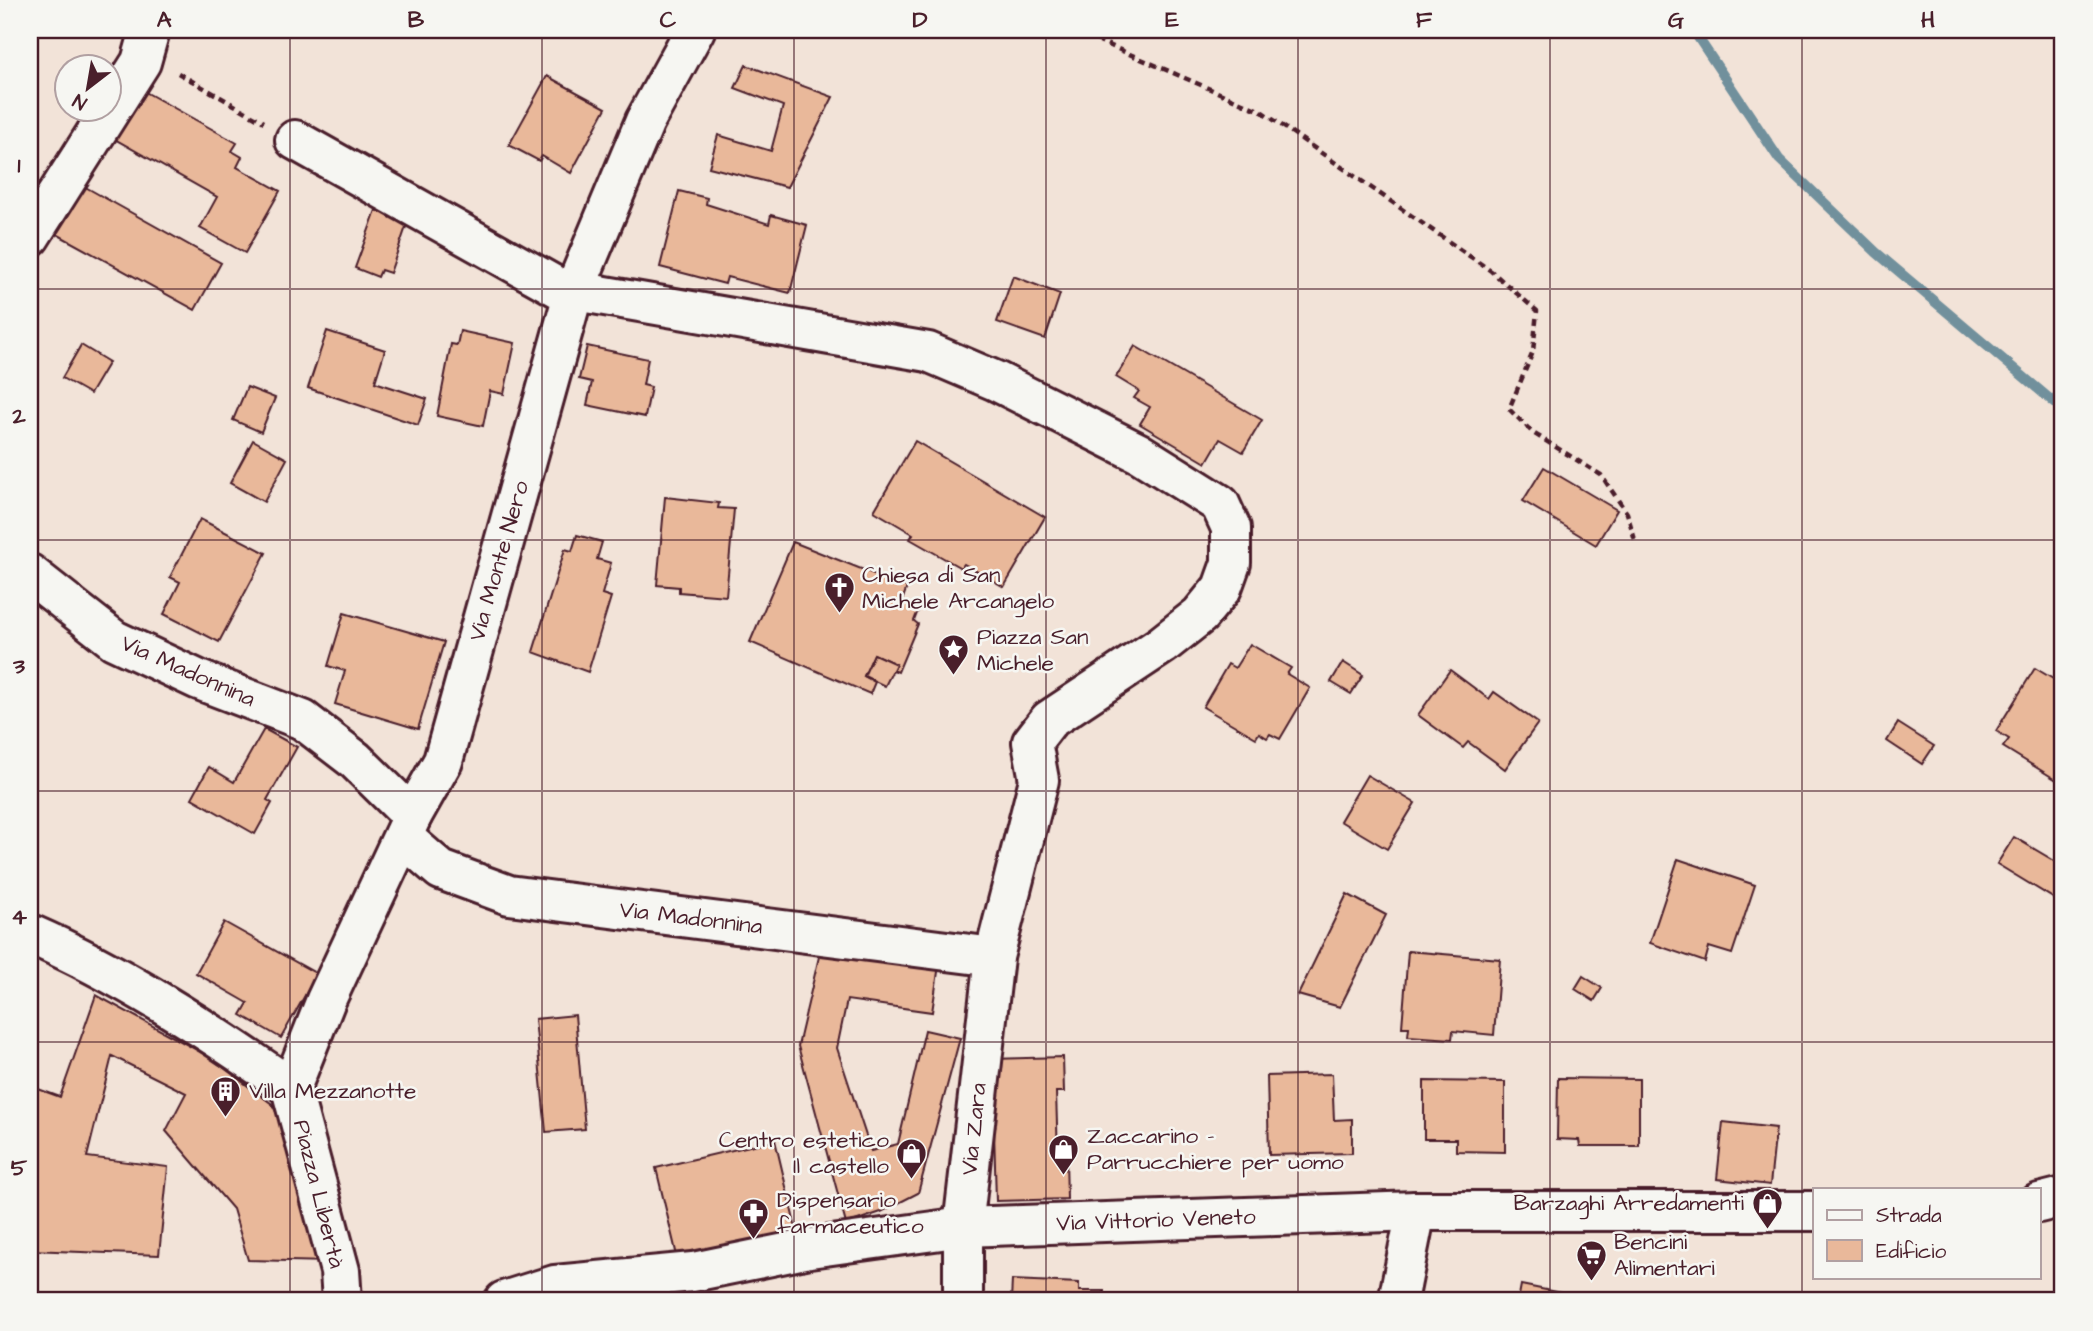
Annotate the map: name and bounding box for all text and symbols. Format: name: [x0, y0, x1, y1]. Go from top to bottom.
text: A: [157, 4, 172, 36]
text: B: [408, 4, 425, 36]
text: C: [660, 4, 677, 36]
text: D: [913, 4, 928, 36]
text: E: [1165, 4, 1179, 36]
text: F: [1416, 4, 1433, 36]
text: G: [1668, 4, 1684, 36]
text: H: [1921, 4, 1935, 36]
north arrow: [52, 52, 122, 122]
text: N: [68, 87, 92, 116]
text: 1: [18, 149, 21, 181]
text: 2: [11, 400, 26, 432]
street label: Via Monte Nero: [461, 477, 537, 645]
place label: Chiesa di San Michele Arcangelo: [862, 559, 1054, 618]
church icon: Chiesa di San Michele Arcangelo: [822, 571, 856, 615]
place label: Piazza San Michele: [977, 621, 1089, 679]
street label: Via Madonnina: [116, 627, 261, 715]
place icon: Piazza San Michele: [937, 633, 971, 677]
text: 3: [12, 650, 25, 682]
street label: Via Madonnina: [618, 893, 765, 943]
text: 4: [11, 901, 27, 933]
building icon: Villa Mezzanotte: [209, 1074, 243, 1118]
place label: Villa Mezzanotte: [249, 1075, 416, 1107]
street label: Via Zara: [953, 1081, 995, 1177]
street label: Piazza Libertà: [285, 1116, 353, 1272]
place label: Zaccarino - Parrucchiere per uomo: [1087, 1120, 1344, 1178]
place label: Centro estetico Il castello: [719, 1124, 889, 1182]
shop icon: Zaccarino - Parrucchiere per uomo: [1047, 1132, 1081, 1176]
shop icon: Centro estetico Il castello: [895, 1136, 929, 1180]
text: 5: [11, 1152, 28, 1184]
place label: Dispensario farmaceutico: [777, 1184, 924, 1242]
shop icon: Barzaghi Arredamenti: [1750, 1186, 1784, 1230]
place label: Barzaghi Arredamenti: [1514, 1187, 1745, 1220]
legend: [1813, 1188, 2040, 1278]
pharmacy icon: Dispensario farmaceutico: [737, 1196, 771, 1240]
street label: Via Vittorio Veneto: [1056, 1201, 1256, 1239]
text: Strada: [1876, 1201, 1942, 1230]
place label: Bencini Alimentari: [1614, 1226, 1715, 1284]
text: Edificio: [1876, 1237, 1946, 1266]
supermarket icon: Bencini Alimentari: [1574, 1238, 1608, 1282]

